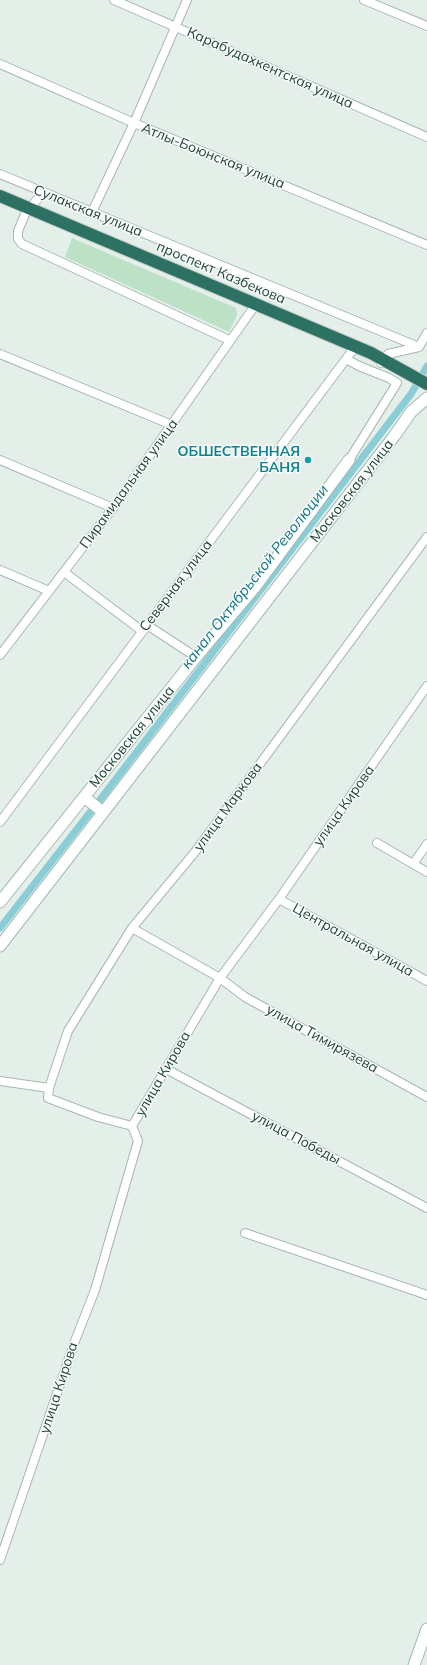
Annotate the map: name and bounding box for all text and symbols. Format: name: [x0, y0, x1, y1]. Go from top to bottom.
street label: Карабудахкентская улица: [184, 24, 356, 112]
street label: Атлы-Боюнская улица: [139, 120, 287, 192]
street label: Сулакская улица: [31, 181, 145, 241]
street label: проспект Казбекова: [154, 238, 288, 308]
street label: Пирамидальная улица: [76, 416, 182, 552]
street label: Московская улица: [307, 436, 397, 546]
place label: ОБШЕСТВЕННАЯ БАНЯ: [178, 444, 300, 476]
marker: ОБШЕСТВЕННАЯ БАНЯ: [303, 455, 313, 465]
water label: канал Октябрьской Революции: [178, 481, 332, 673]
street label: Северная улица: [136, 537, 216, 635]
street label: Московская улица: [86, 683, 178, 791]
street label: улица Маркова: [190, 759, 266, 855]
street label: улица Кирова: [310, 762, 378, 850]
street label: Центральная улица: [290, 900, 416, 980]
street label: улица Тимирязева: [263, 1001, 381, 1077]
street label: улица Кирова: [132, 1029, 194, 1119]
street label: улица Победы: [249, 1108, 343, 1168]
street label: улица Кирова: [36, 1340, 82, 1436]

